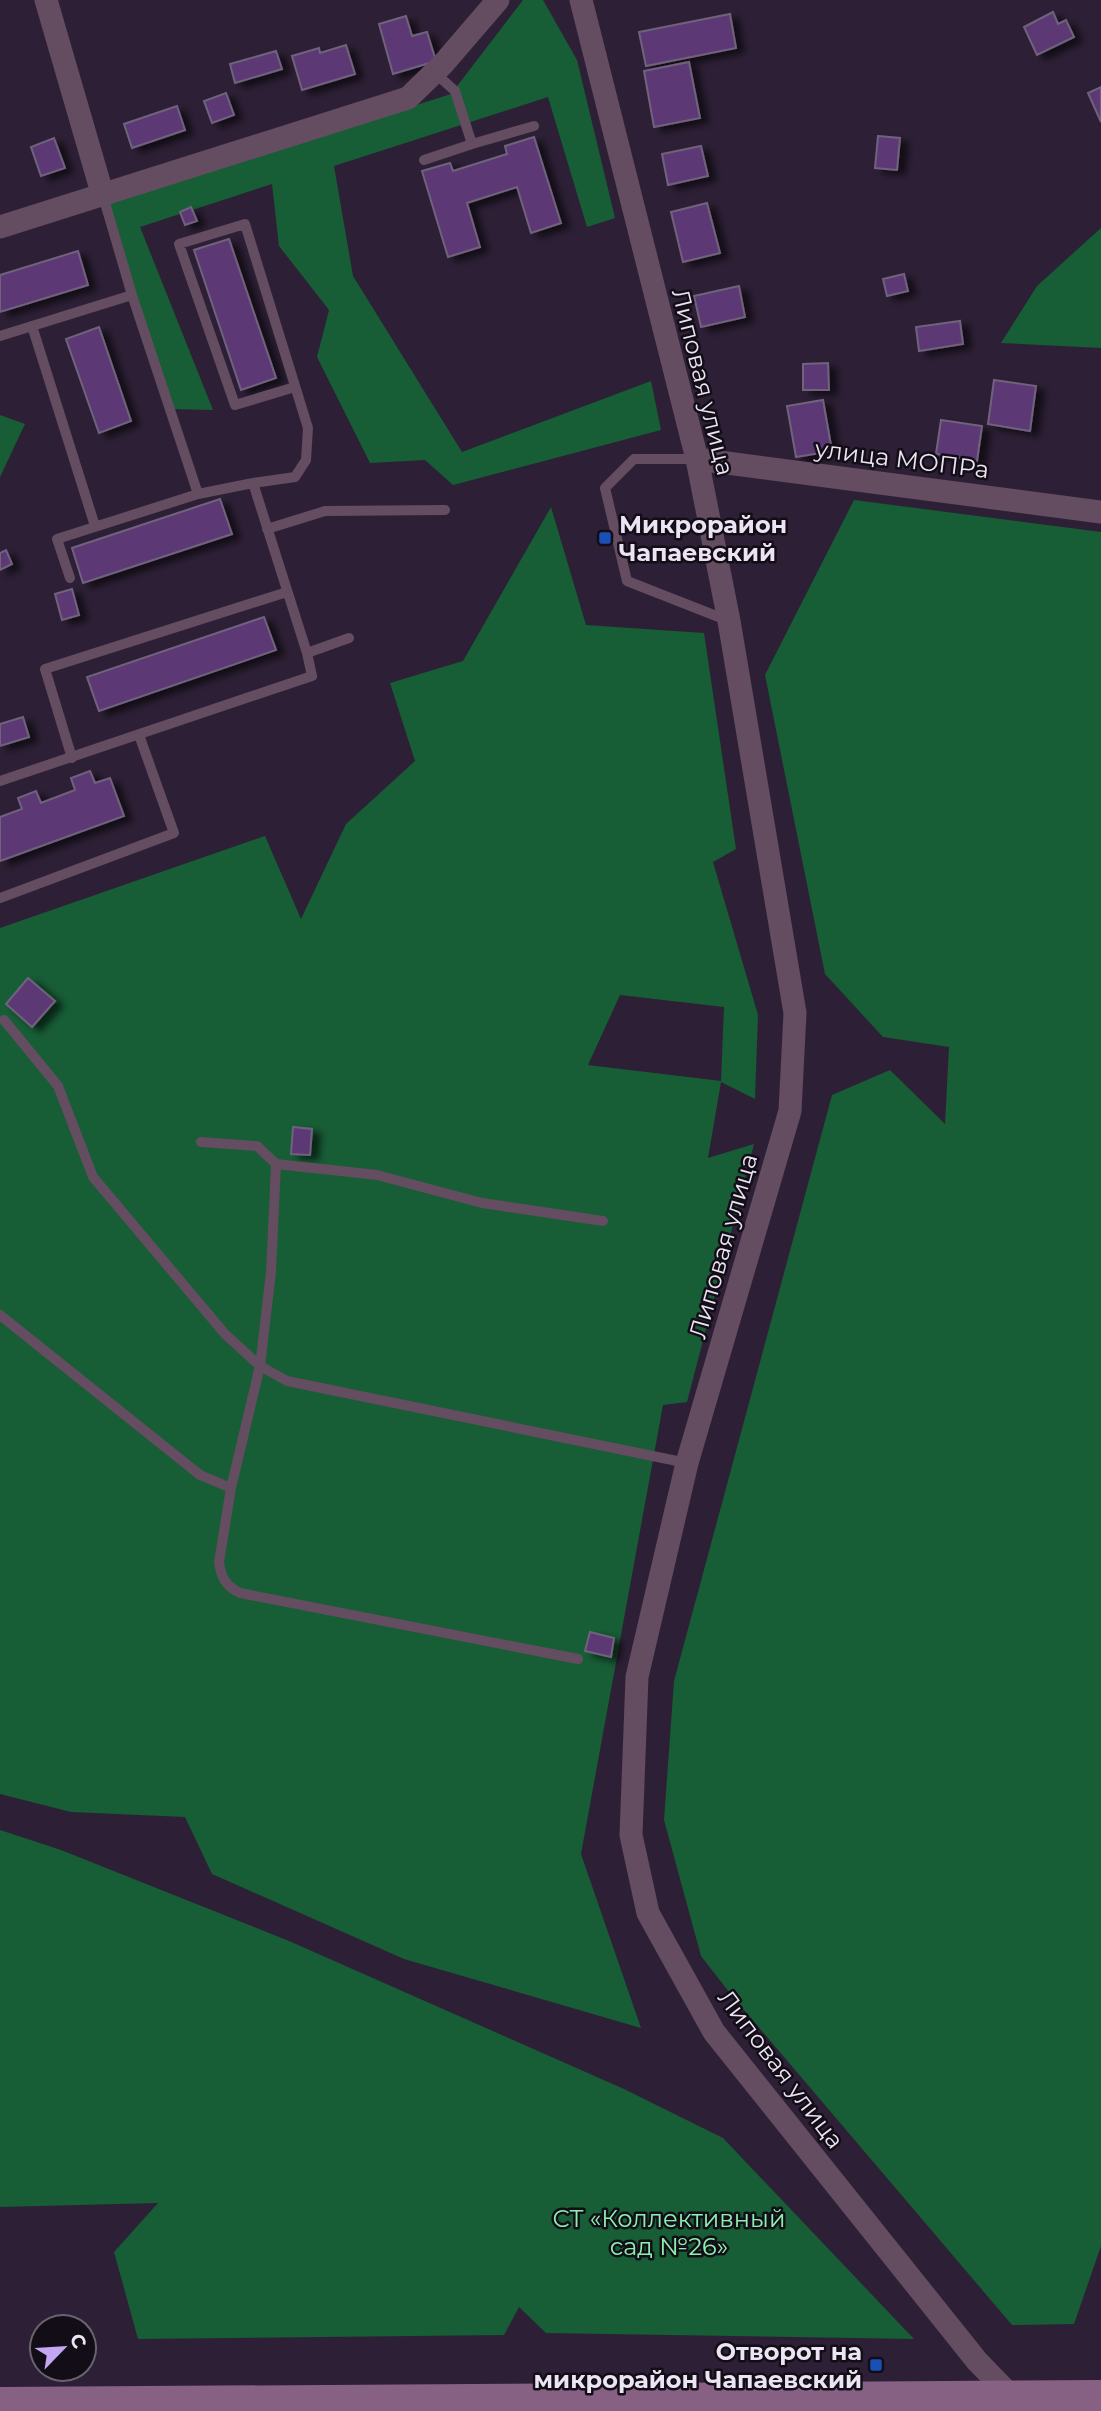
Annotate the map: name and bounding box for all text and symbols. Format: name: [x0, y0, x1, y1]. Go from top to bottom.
street label: Липовая улица: [666, 286, 740, 478]
street label: улица МОПРа: [812, 434, 991, 484]
place label: Микрорайон Чапаевский: [619, 510, 787, 567]
marker: Микрорайон Чапаевский: [597, 530, 613, 546]
street label: Липовая улица: [683, 1150, 763, 1342]
street label: Липовая улица: [712, 1984, 850, 2154]
park label: СТ «Коллективный сад №26»: [553, 2204, 785, 2261]
north arrow: [28, 2313, 98, 2383]
text: С: [65, 2330, 91, 2352]
place label: Отворот на микрорайон Чапаевский: [534, 2337, 862, 2394]
marker: Отворот на микрорайон Чапаевский: [868, 2357, 884, 2373]

